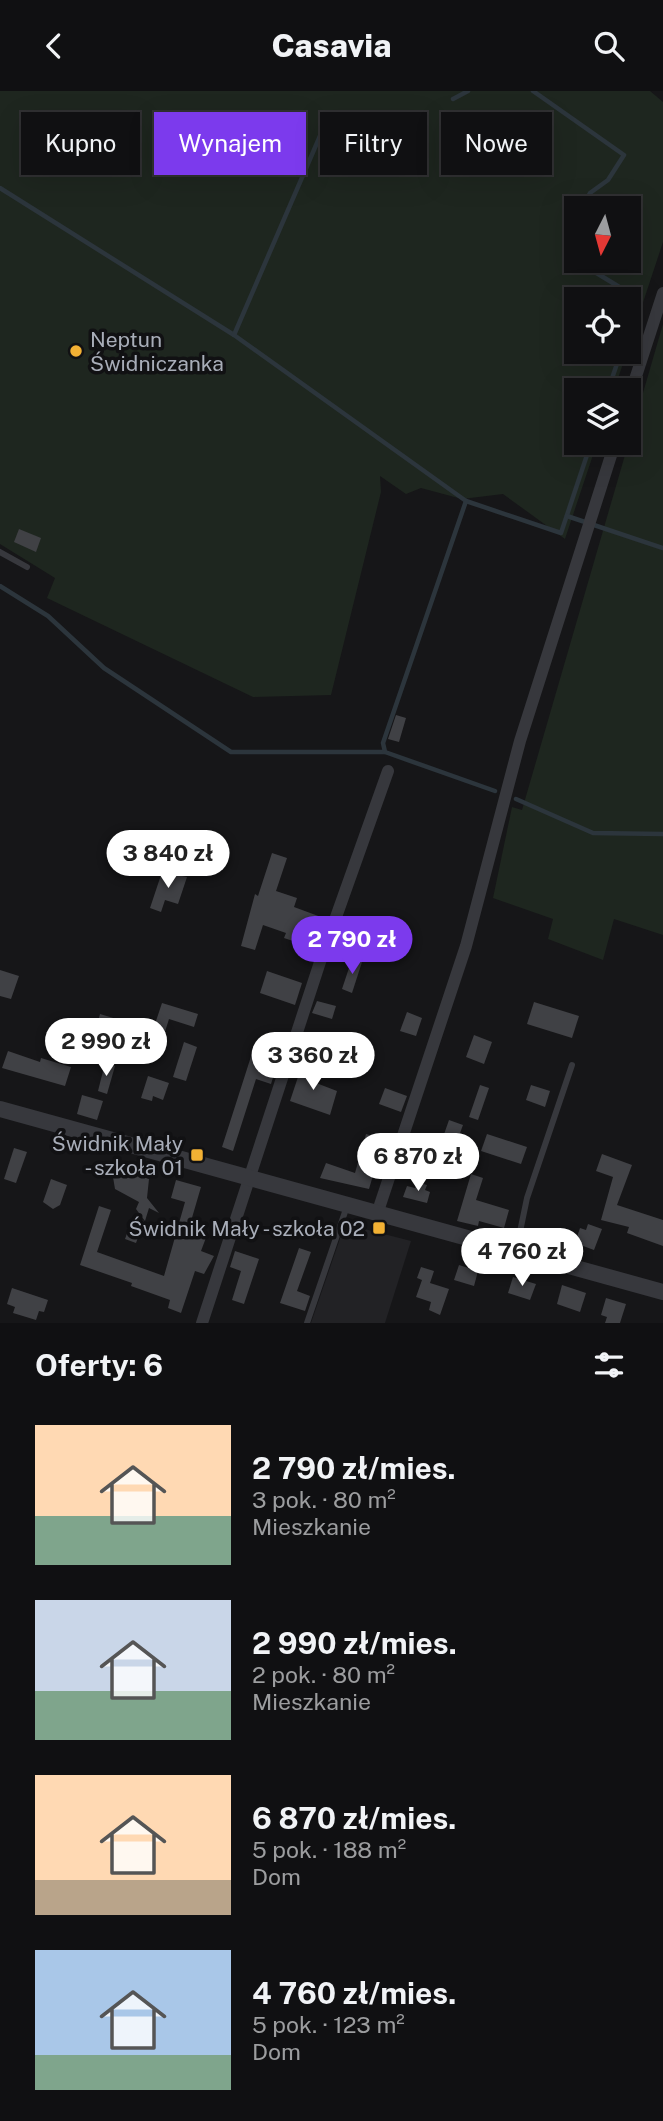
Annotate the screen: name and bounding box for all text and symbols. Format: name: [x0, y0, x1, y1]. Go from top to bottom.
icon: back: [35, 27, 73, 65]
text: Casavia: [271, 27, 392, 64]
icon: search: [590, 27, 628, 65]
chip: Kupno: [21, 112, 140, 175]
chip: Wynajem: [154, 112, 306, 175]
chip: Filtry: [320, 112, 427, 175]
chip: Nowe: [441, 112, 552, 175]
north arrow: [564, 196, 640, 273]
map controls: [564, 196, 641, 455]
button: locate: [564, 287, 641, 364]
place label: Neptun Świdniczanka: [90, 327, 224, 376]
marker: Neptun Świdniczanka: [68, 343, 84, 359]
button: layers: [564, 378, 641, 455]
pin: 3 840 zł: [96, 831, 240, 890]
text: 3 840 zł: [123, 839, 213, 866]
pin: 2 790 zł: [280, 917, 424, 976]
text: 2 790 zł: [307, 925, 397, 952]
pin: 2 990 zł: [34, 1019, 178, 1078]
text: 2 990 zł: [61, 1027, 151, 1054]
pin: 3 360 zł: [241, 1033, 385, 1092]
text: 3 360 zł: [268, 1041, 358, 1068]
place label: Świdnik Mały - szkoła 01: [52, 1131, 183, 1180]
pin: 6 870 zł: [346, 1133, 490, 1193]
text: 6 870 zł: [373, 1142, 463, 1169]
marker: Świdnik Mały - szkoła 01: [189, 1147, 205, 1163]
place label: Świdnik Mały - szkoła 02: [129, 1216, 365, 1241]
marker: Świdnik Mały - szkoła 02: [371, 1220, 387, 1236]
pin: 4 760 zł: [450, 1229, 594, 1288]
text: 4 760 zł: [477, 1237, 567, 1264]
icon: filters: [590, 1346, 628, 1384]
text: Oferty: 6: [35, 1347, 163, 1383]
text: 2 790 zł/mies.: [252, 1450, 456, 1486]
icon: home: [91, 1453, 175, 1537]
text: 3 pok. · 80 m²: [252, 1486, 396, 1513]
text: Mieszkanie: [252, 1513, 371, 1540]
text: 2 990 zł/mies.: [252, 1625, 457, 1661]
icon: home: [91, 1628, 175, 1712]
text: 2 pok. · 80 m²: [252, 1661, 395, 1688]
text: Mieszkanie: [252, 1688, 371, 1715]
text: 6 870 zł/mies.: [252, 1800, 456, 1836]
icon: home: [91, 1803, 175, 1887]
text: 5 pok. · 188 m²: [252, 1836, 406, 1863]
text: Dom: [252, 1863, 301, 1890]
text: 4 760 zł/mies.: [252, 1975, 456, 2011]
icon: home: [91, 1978, 175, 2062]
text: 5 pok. · 123 m²: [252, 2011, 405, 2038]
text: Dom: [252, 2038, 301, 2065]

